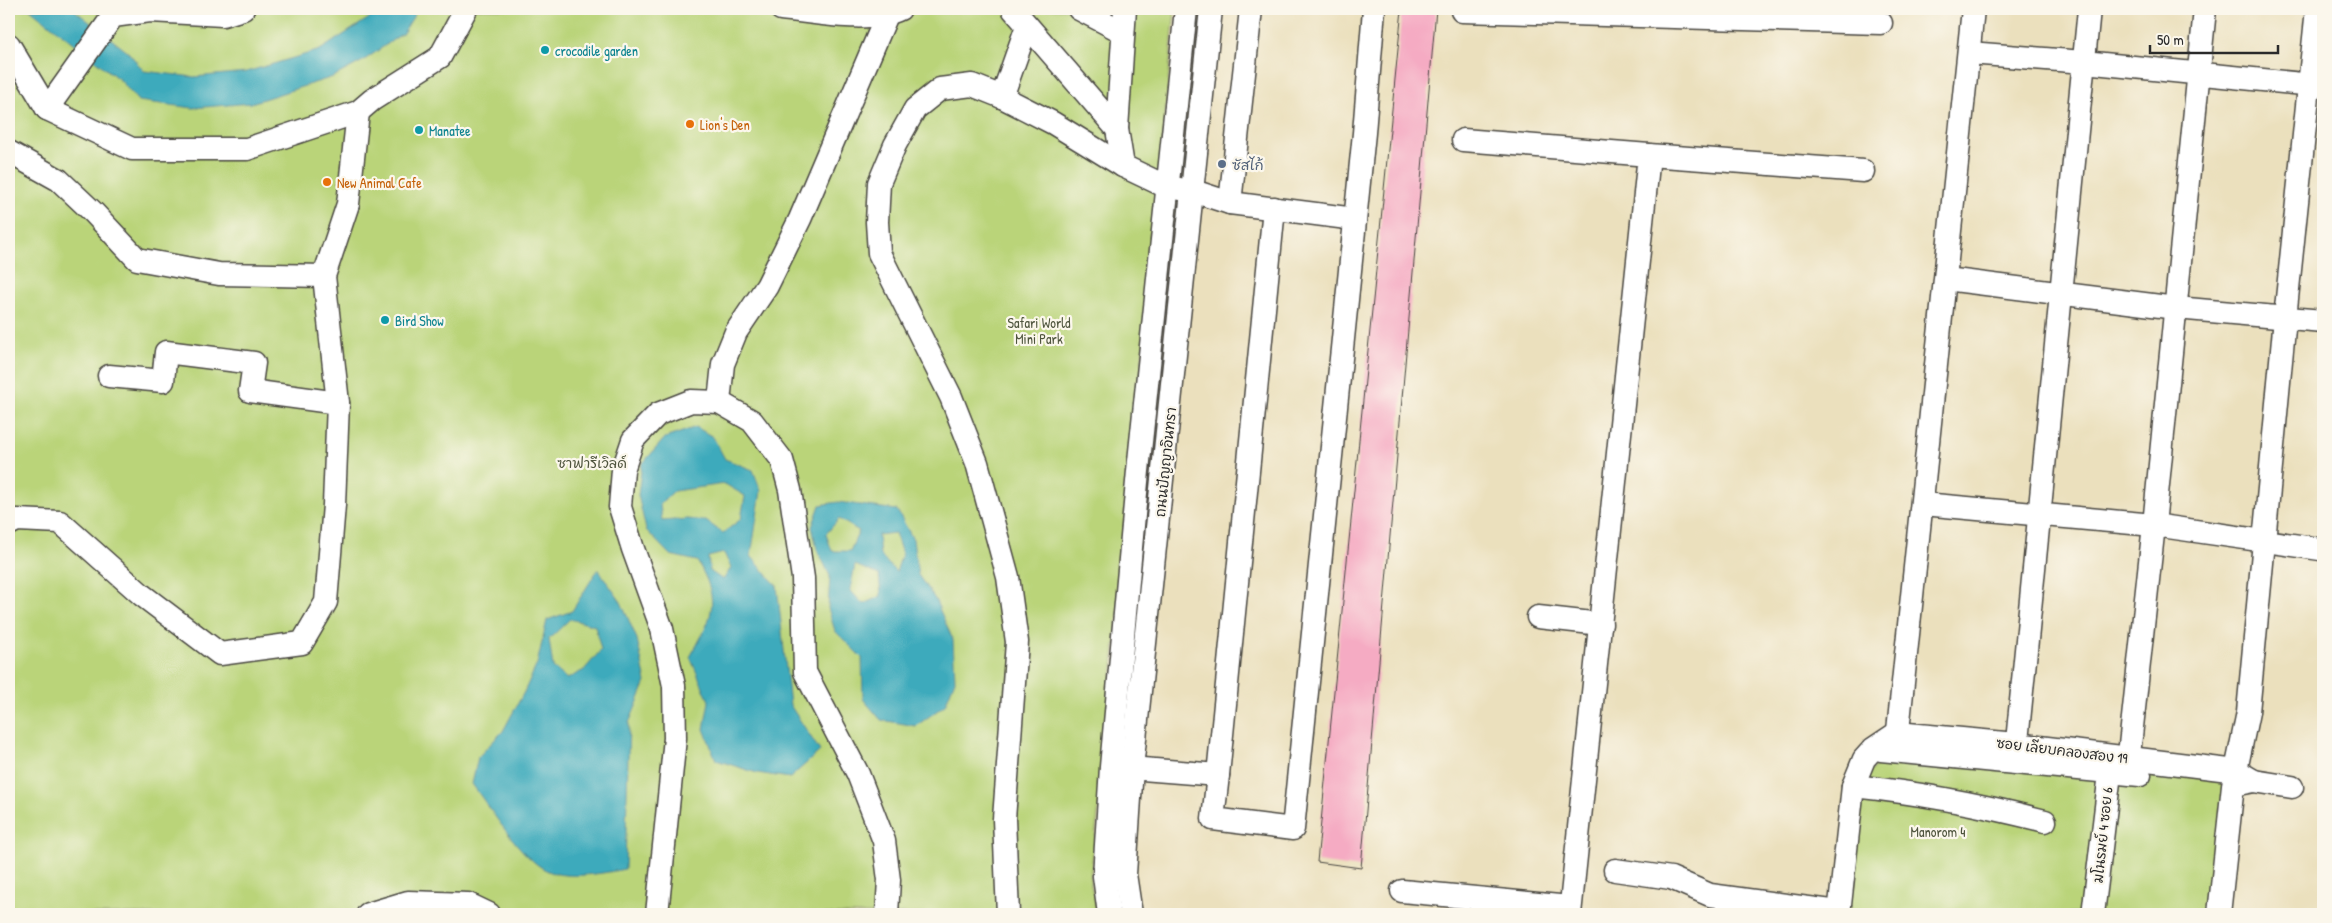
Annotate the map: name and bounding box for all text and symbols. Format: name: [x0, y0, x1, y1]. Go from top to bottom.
scale bar: [2150, 22, 2277, 54]
text: 50 m: [2157, 29, 2184, 50]
place label: crocodile garden: [555, 41, 638, 61]
marker: crocodile garden: [539, 44, 551, 56]
place label: Lion's Den: [700, 115, 750, 134]
marker: Lion's Den: [684, 118, 696, 130]
place label: Manatee: [429, 121, 471, 140]
marker: Manatee: [413, 124, 425, 136]
place label: ซัสไก้: [1232, 155, 1264, 174]
marker: ซัสไก้: [1216, 158, 1228, 170]
place label: New Animal Cafe: [337, 173, 422, 192]
marker: New Animal Cafe: [321, 176, 333, 188]
place label: Bird Show: [395, 311, 444, 330]
park label: Safari World Mini Park: [1007, 313, 1071, 348]
marker: Bird Show: [379, 314, 391, 326]
street label: ถนนปัญญาอินทรา: [1150, 406, 1180, 518]
park label: ซาฟารีเวิลด์: [557, 453, 627, 472]
street label: ซอย เลียบคลองสอง 19: [1995, 733, 2129, 767]
street label: มโนรมย์ 4 ซอย 6: [2088, 786, 2117, 884]
park label: Manorom 4: [1911, 822, 1965, 841]

